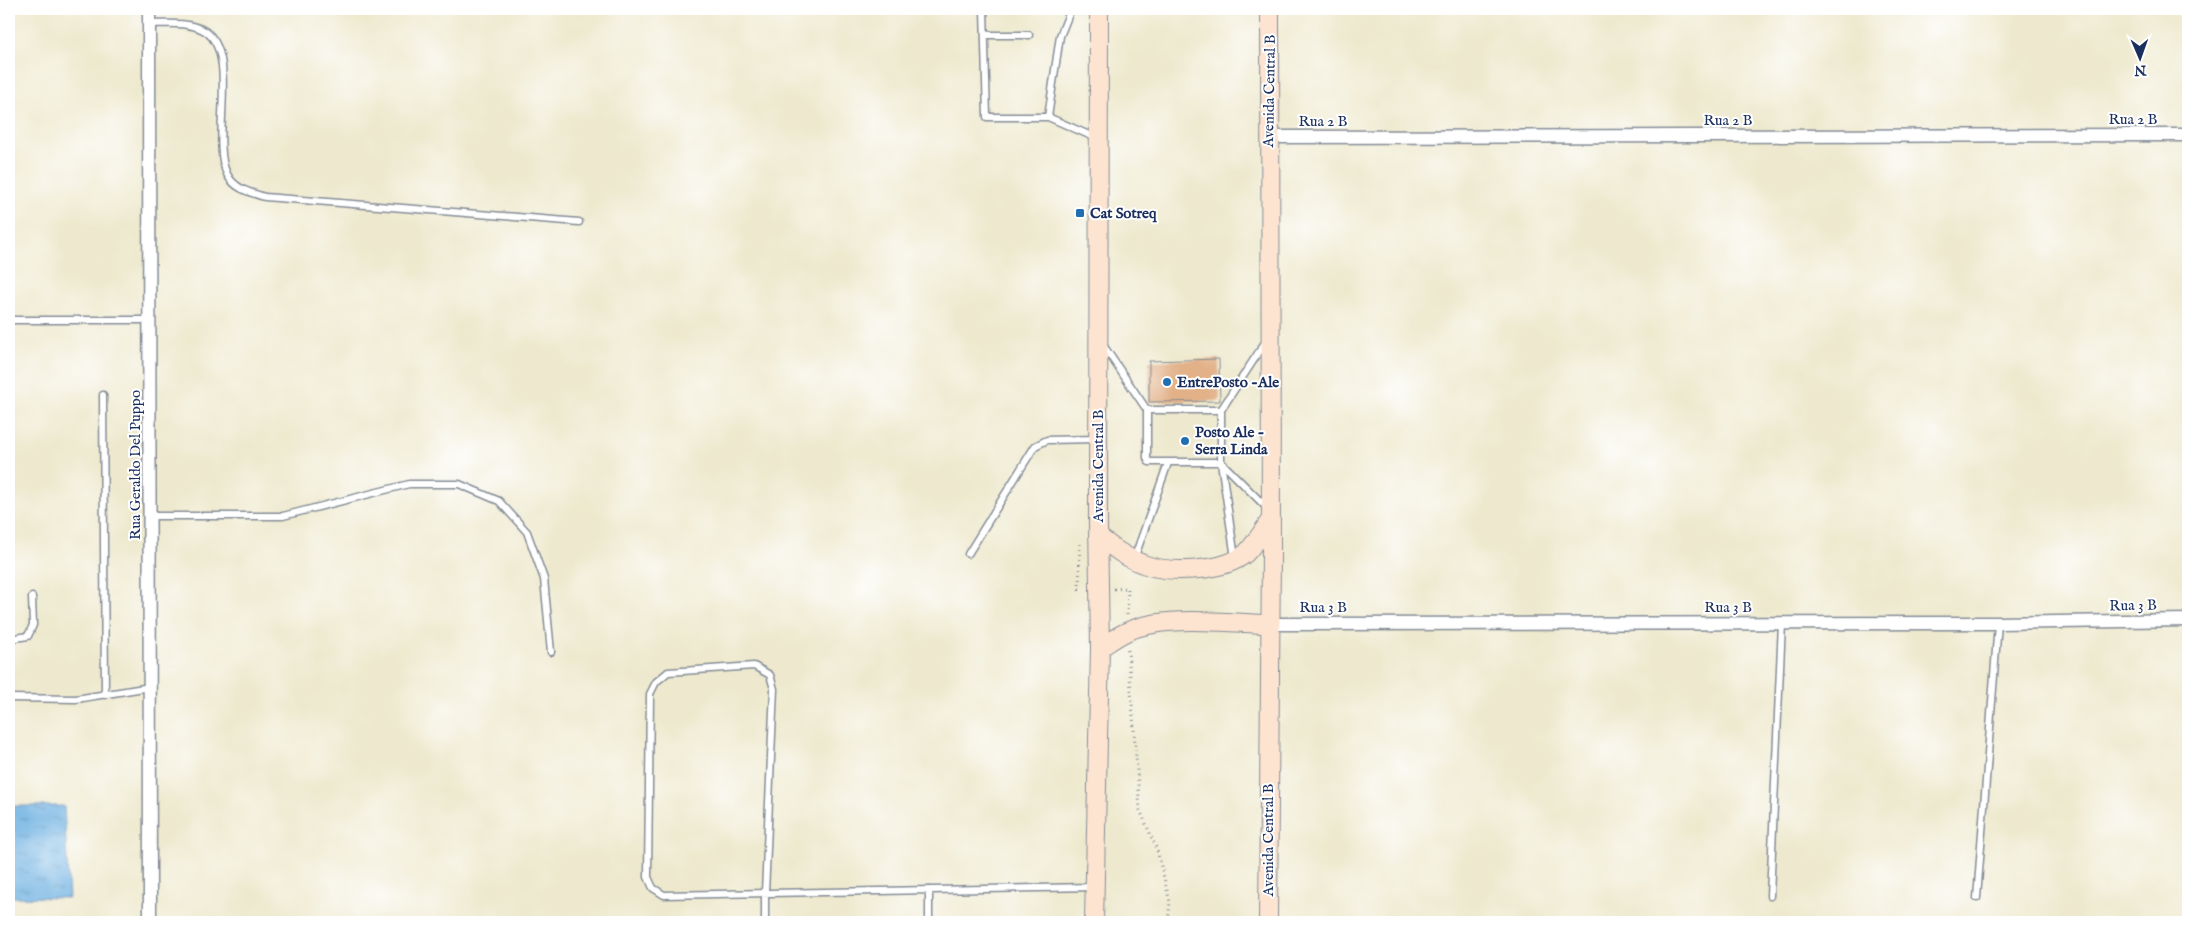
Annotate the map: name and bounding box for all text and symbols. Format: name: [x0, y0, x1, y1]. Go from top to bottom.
north arrow: [2114, 32, 2164, 82]
street label: Avenida Central B: [1259, 34, 1280, 149]
text: N: [2134, 61, 2148, 79]
street label: Rua 2 B: [2108, 110, 2158, 129]
street label: Rua 2 B: [1703, 111, 1753, 130]
street label: Rua 2 B: [1298, 112, 1348, 131]
place label: Cat Sotreq: [1090, 204, 1157, 223]
marker: Cat Sotreq: [1074, 207, 1086, 219]
place label: EntrePosto -Ale: [1177, 373, 1279, 392]
marker: EntrePosto -Ale: [1161, 376, 1173, 388]
street label: Rua Geraldo Del Puppo: [126, 390, 145, 540]
street label: Avenida Central B: [1089, 409, 1108, 523]
place label: Posto Ale - Serra Linda: [1195, 423, 1268, 459]
marker: Posto Ale - Serra Linda: [1179, 435, 1191, 447]
street label: Rua 3 B: [2109, 596, 2157, 615]
street label: Rua 3 B: [1299, 598, 1347, 617]
street label: Rua 3 B: [1704, 598, 1752, 617]
street label: Avenida Central B: [1259, 783, 1278, 897]

